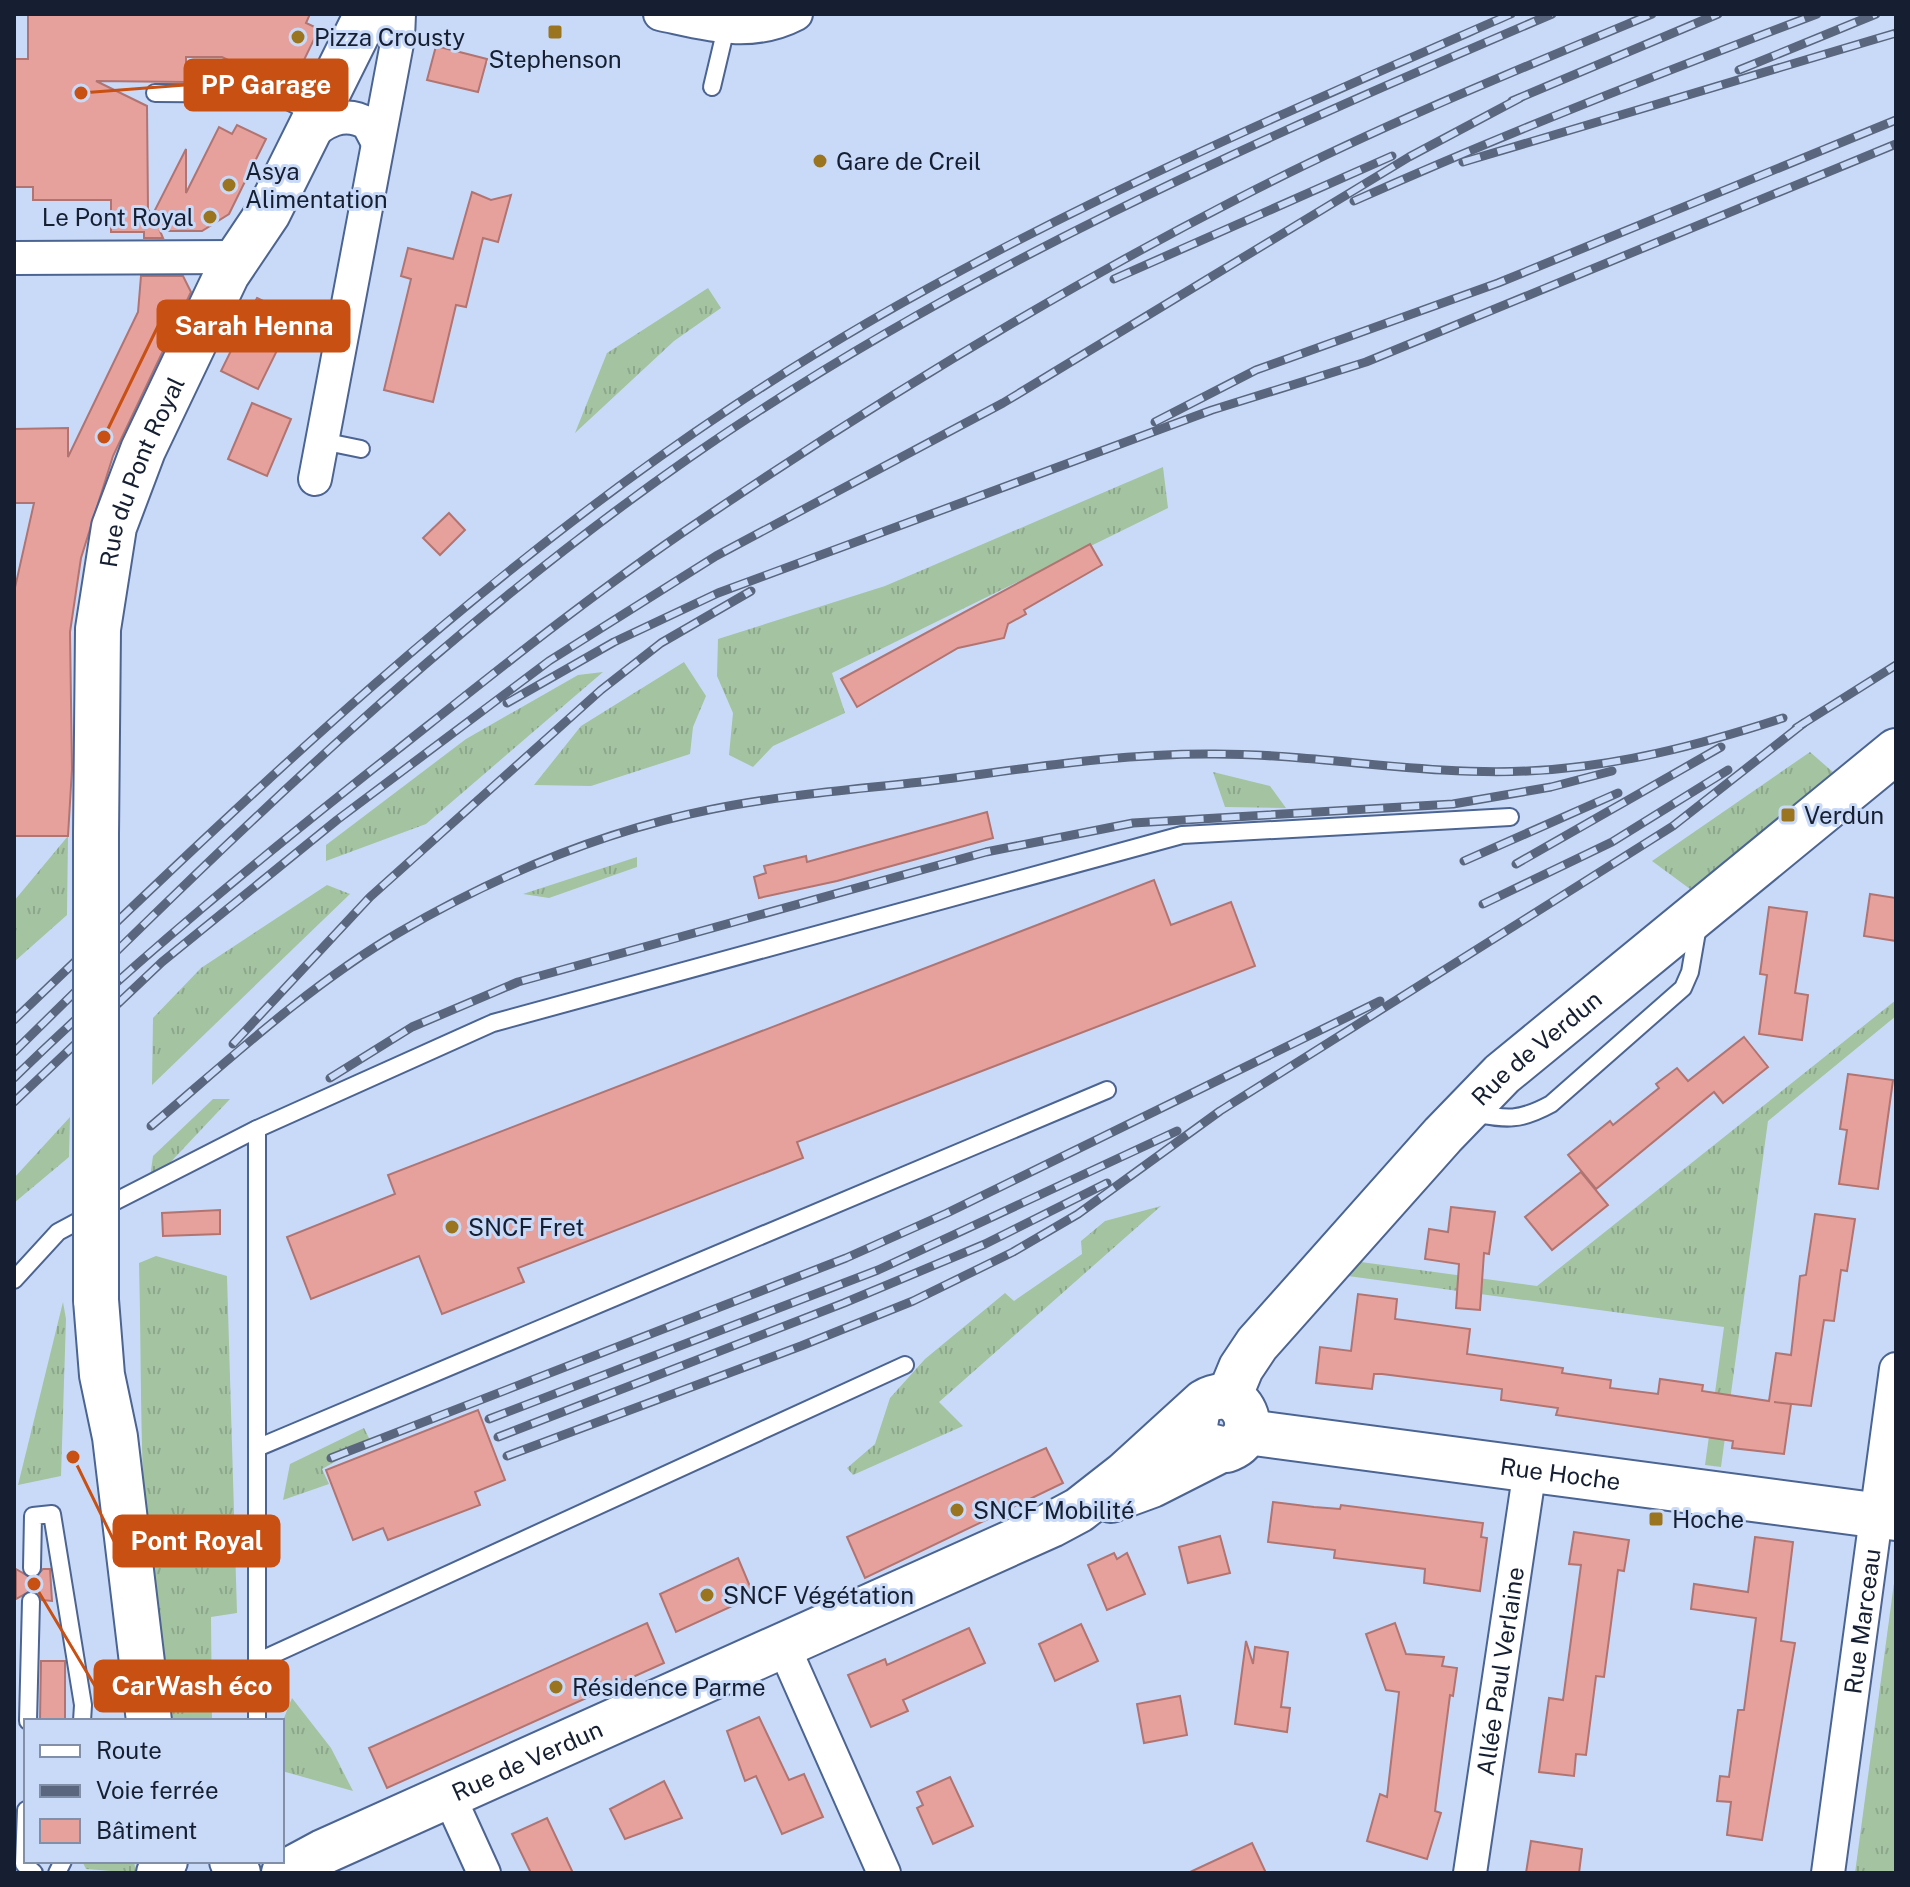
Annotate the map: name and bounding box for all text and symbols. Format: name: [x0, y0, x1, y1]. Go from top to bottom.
place label: Pizza Crousty: [314, 23, 465, 51]
marker: Stephenson: [546, 23, 564, 41]
marker: Pizza Crousty: [289, 28, 307, 46]
place label: Stephenson: [488, 45, 622, 73]
callout: PP Garage: [185, 60, 347, 110]
text: PP Garage: [201, 69, 331, 100]
place label: Gare de Creil: [836, 147, 981, 175]
marker: Gare de Creil: [811, 152, 829, 170]
place label: Asya Alimentation: [245, 157, 388, 213]
marker: Asya Alimentation: [220, 176, 238, 194]
place label: Le Pont Royal: [42, 203, 194, 231]
marker: Le Pont Royal: [201, 208, 219, 226]
callout: Sarah Henna: [158, 301, 349, 351]
text: Sarah Henna: [174, 310, 334, 341]
street label: Rue du Pont Royal: [94, 372, 190, 569]
place label: Verdun: [1804, 801, 1884, 829]
marker: Verdun: [1779, 806, 1797, 824]
street label: Rue de Verdun: [1466, 984, 1607, 1111]
place label: SNCF Fret: [468, 1213, 585, 1241]
marker: SNCF Fret: [443, 1218, 461, 1236]
street label: Rue Hoche: [1498, 1452, 1622, 1495]
place label: SNCF Mobilité: [973, 1496, 1135, 1524]
marker: SNCF Mobilité: [948, 1501, 966, 1519]
place label: Hoche: [1672, 1505, 1744, 1533]
marker: Hoche: [1647, 1510, 1665, 1528]
callout: Pont Royal: [114, 1516, 279, 1566]
text: Pont Royal: [131, 1525, 263, 1556]
street label: Rue Marceau: [1838, 1547, 1886, 1696]
street label: Allée Paul Verlaine: [1471, 1565, 1529, 1777]
place label: SNCF Végétation: [723, 1581, 914, 1609]
marker: SNCF Végétation: [698, 1586, 716, 1604]
callout: CarWash éco: [95, 1661, 288, 1711]
text: CarWash éco: [111, 1670, 273, 1701]
place label: Résidence Parme: [572, 1673, 766, 1701]
marker: Résidence Parme: [547, 1678, 565, 1696]
street label: Rue de Verdun: [447, 1714, 607, 1806]
legend: [24, 1719, 284, 1863]
text: Route: [96, 1736, 162, 1764]
text: Voie ferrée: [96, 1776, 219, 1804]
text: Bâtiment: [96, 1816, 197, 1844]

